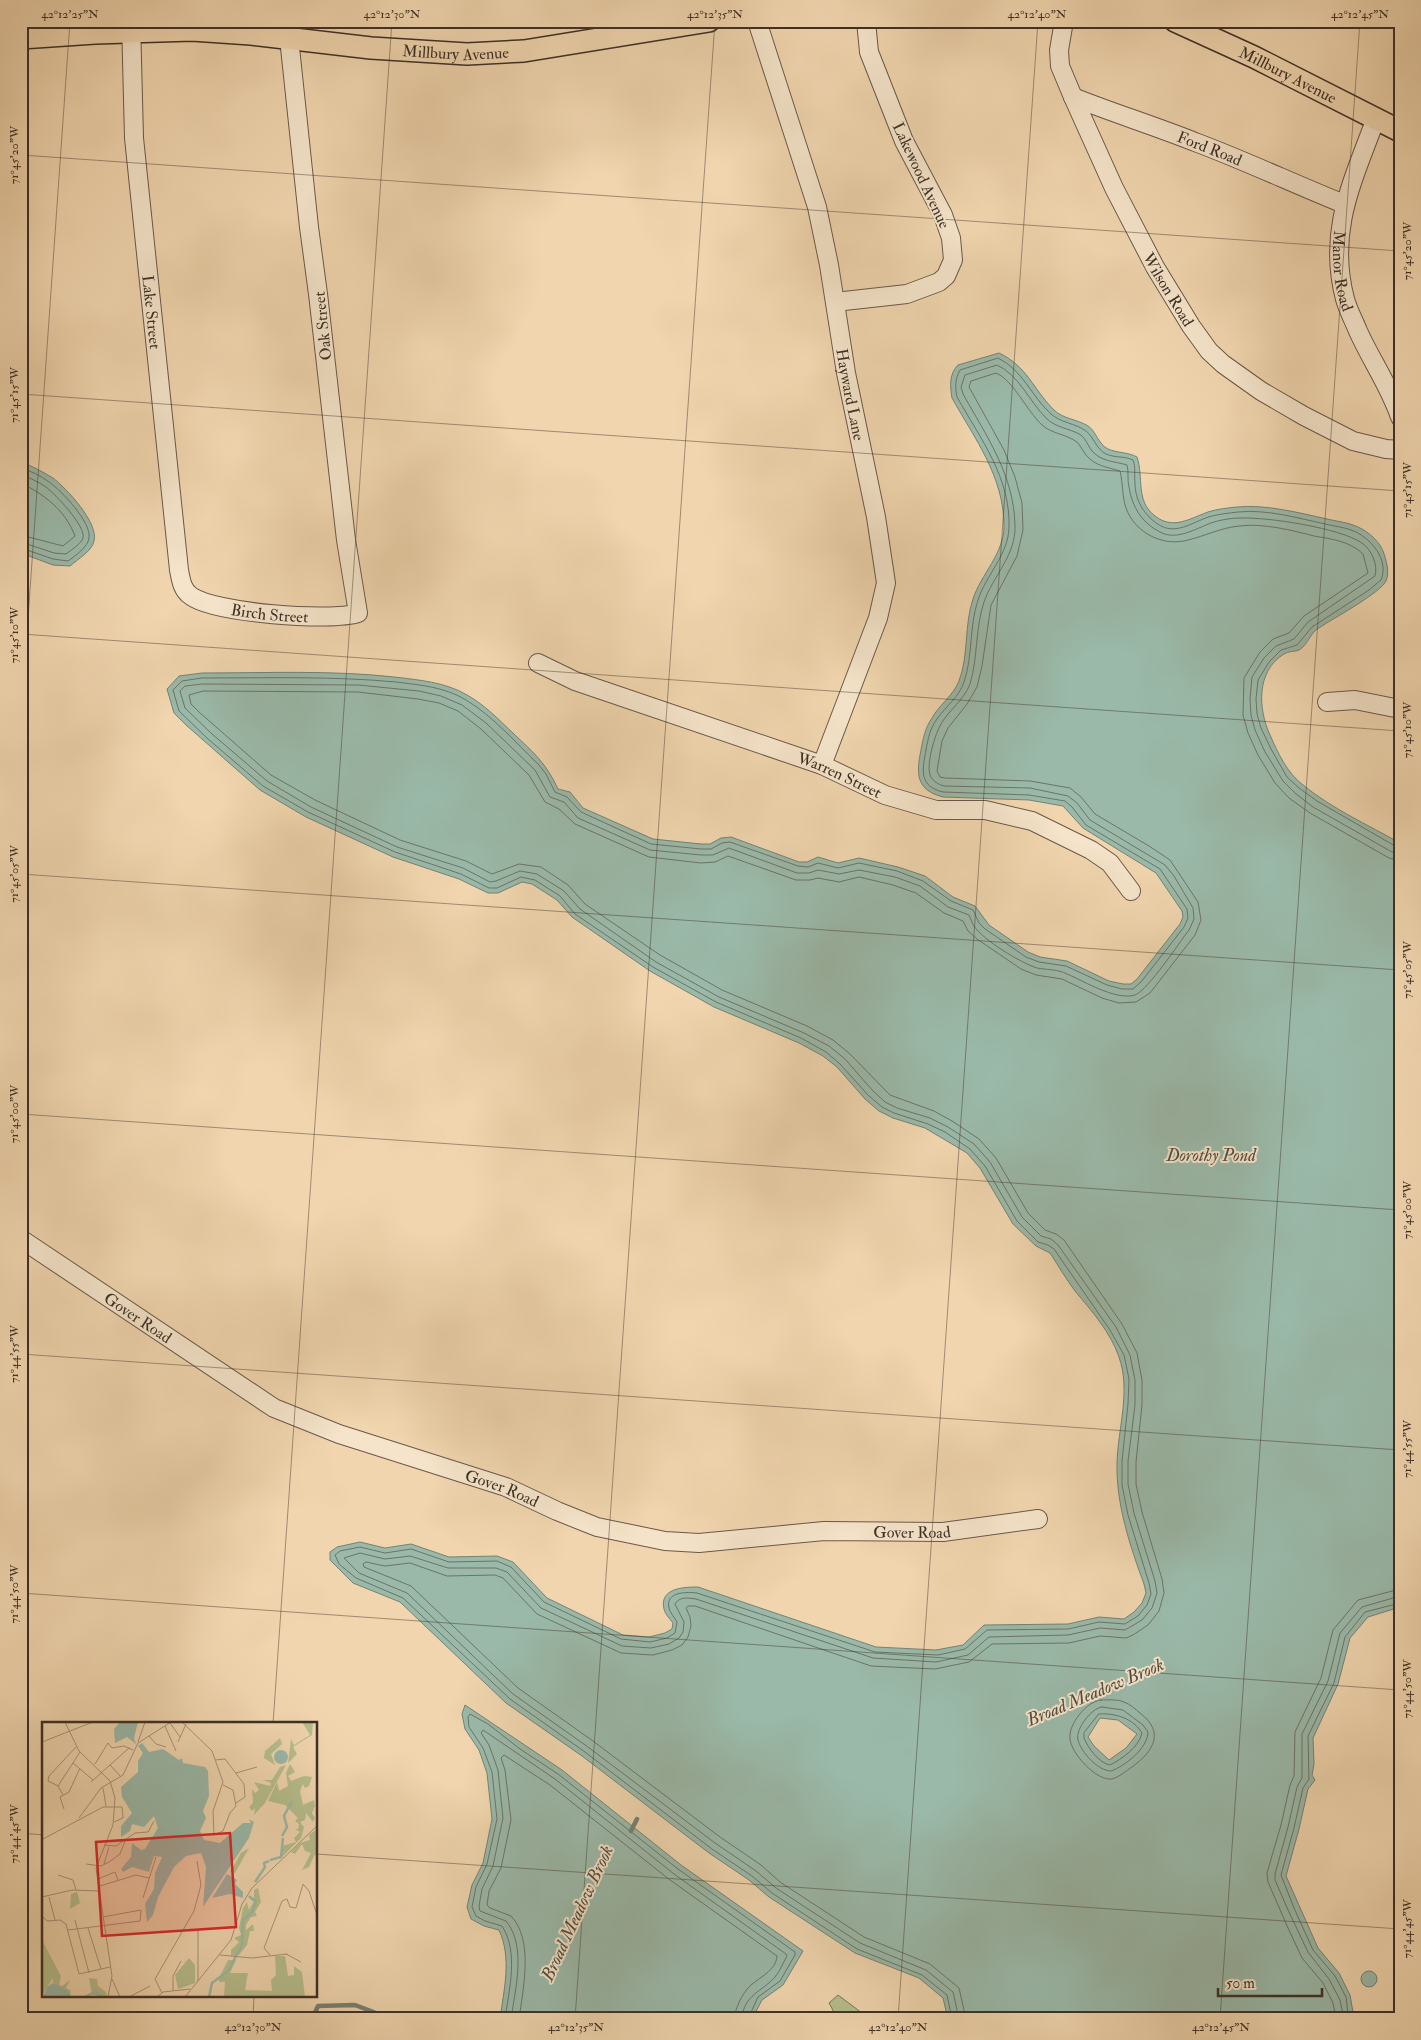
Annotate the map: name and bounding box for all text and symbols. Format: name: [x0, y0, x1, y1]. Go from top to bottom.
text: 42°12'25"N: [41, 7, 99, 22]
text: 42°12'30"N: [364, 7, 421, 22]
text: 42°12'35"N: [687, 7, 743, 22]
text: 42°12'40"N: [1008, 7, 1067, 22]
text: 42°12'45"N: [1331, 7, 1389, 22]
street label: Millbury Avenue: [402, 41, 510, 65]
street label: Millbury Avenue: [1236, 43, 1340, 108]
street label: Lakewood Avenue: [888, 119, 955, 232]
text: 71°45'20"W: [7, 125, 22, 184]
street label: Ford Road: [1174, 127, 1245, 171]
text: 71°45'20"W: [1400, 221, 1415, 280]
street label: Manor Road: [1328, 230, 1357, 314]
street label: Wilson Road: [1138, 248, 1198, 331]
street label: Lake Street: [137, 274, 165, 350]
street label: Oak Street: [309, 290, 337, 361]
street label: Hayward Lane: [831, 347, 869, 443]
text: 71°45'15"W: [7, 366, 22, 423]
text: 71°45'15"W: [1400, 461, 1415, 518]
street label: Birch Street: [229, 600, 309, 627]
text: 71°45'10"W: [7, 606, 22, 663]
text: 71°45'10"W: [1400, 701, 1415, 758]
street label: Warren Street: [794, 748, 885, 803]
text: 71°45'05"W: [7, 844, 22, 903]
text: 71°45'05"W: [1400, 940, 1415, 999]
text: 71°45'00"W: [7, 1084, 22, 1143]
water label: Dorothy Pond: [1165, 1144, 1257, 1167]
text: 71°45'00"W: [1400, 1180, 1415, 1239]
street label: Gover Road: [100, 1288, 175, 1348]
text: 71°44'55"W: [7, 1324, 22, 1383]
text: 71°44'55"W: [1400, 1419, 1415, 1478]
street label: Gover Road: [463, 1466, 542, 1512]
street label: Gover Road: [873, 1522, 952, 1543]
text: 71°44'50"W: [7, 1564, 22, 1623]
water label: Broad Meadow Brook: [1022, 1653, 1167, 1732]
text: 71°44'50"W: [1400, 1659, 1415, 1718]
inset map: [42, 1722, 318, 1998]
text: 71°44'45"W: [7, 1804, 22, 1864]
water label: Broad Meadow Brook: [536, 1842, 619, 1986]
text: 71°44'45"W: [1400, 1899, 1415, 1959]
scale bar: [1218, 1965, 1322, 1997]
text: 50 m: [1226, 1974, 1255, 1993]
text: 42°12'30"N: [225, 2020, 282, 2035]
text: 42°12'35"N: [548, 2020, 604, 2035]
text: 42°12'40"N: [869, 2020, 928, 2035]
text: 42°12'45"N: [1192, 2020, 1250, 2035]

